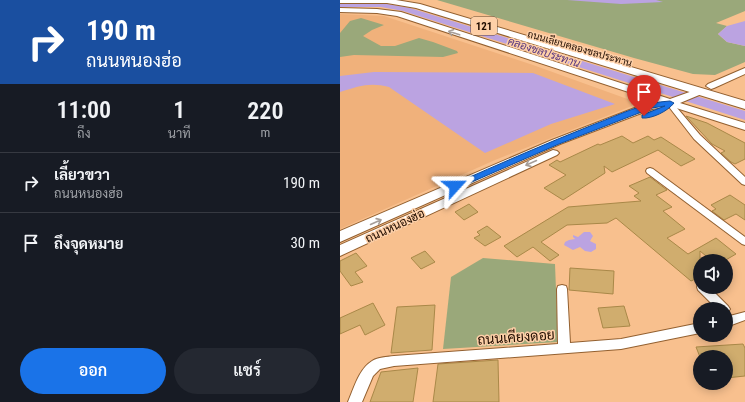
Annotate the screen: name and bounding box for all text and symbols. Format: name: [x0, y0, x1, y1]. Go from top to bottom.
text: 190 m: [86, 14, 156, 47]
icon: right: [20, 16, 72, 68]
road number: 121: [471, 17, 497, 35]
street label: ถนนเลียบคลองชลประทาน: [526, 27, 634, 69]
one-way arrow: [448, 29, 461, 36]
water label: คลองชลประทาน: [506, 34, 582, 70]
text: ถนนหนองฮ่อ: [86, 50, 182, 71]
pin: [627, 75, 661, 116]
icon: arrive: [633, 81, 655, 103]
text: 11:00: [57, 96, 111, 124]
text: 1: [173, 96, 185, 124]
text: 220: [247, 97, 283, 125]
text: m: [260, 125, 270, 140]
text: ถึง: [77, 126, 91, 141]
text: นาที: [168, 126, 191, 141]
one-way arrow: [525, 160, 537, 167]
position arrow: [434, 165, 476, 207]
text: เลี้ยวขวา: [54, 166, 110, 184]
icon: right: [20, 172, 42, 194]
text: 190 m: [283, 174, 320, 192]
text: ถนนหนองฮ่อ: [54, 186, 123, 201]
street label: ถนนหนองฮ่อ: [363, 206, 427, 246]
one-way arrow: [369, 217, 381, 225]
icon: arrive: [20, 232, 42, 254]
text: 30 m: [290, 234, 320, 252]
text: ถึงจุดหมาย: [54, 235, 124, 253]
map controls: [693, 254, 733, 390]
button: sound: [693, 254, 733, 294]
button: +: [693, 302, 733, 342]
street label: ถนนเคียงดอย: [477, 325, 555, 348]
button: ออก: [20, 348, 166, 394]
button: แชร์: [174, 348, 320, 394]
button: −: [693, 350, 733, 390]

